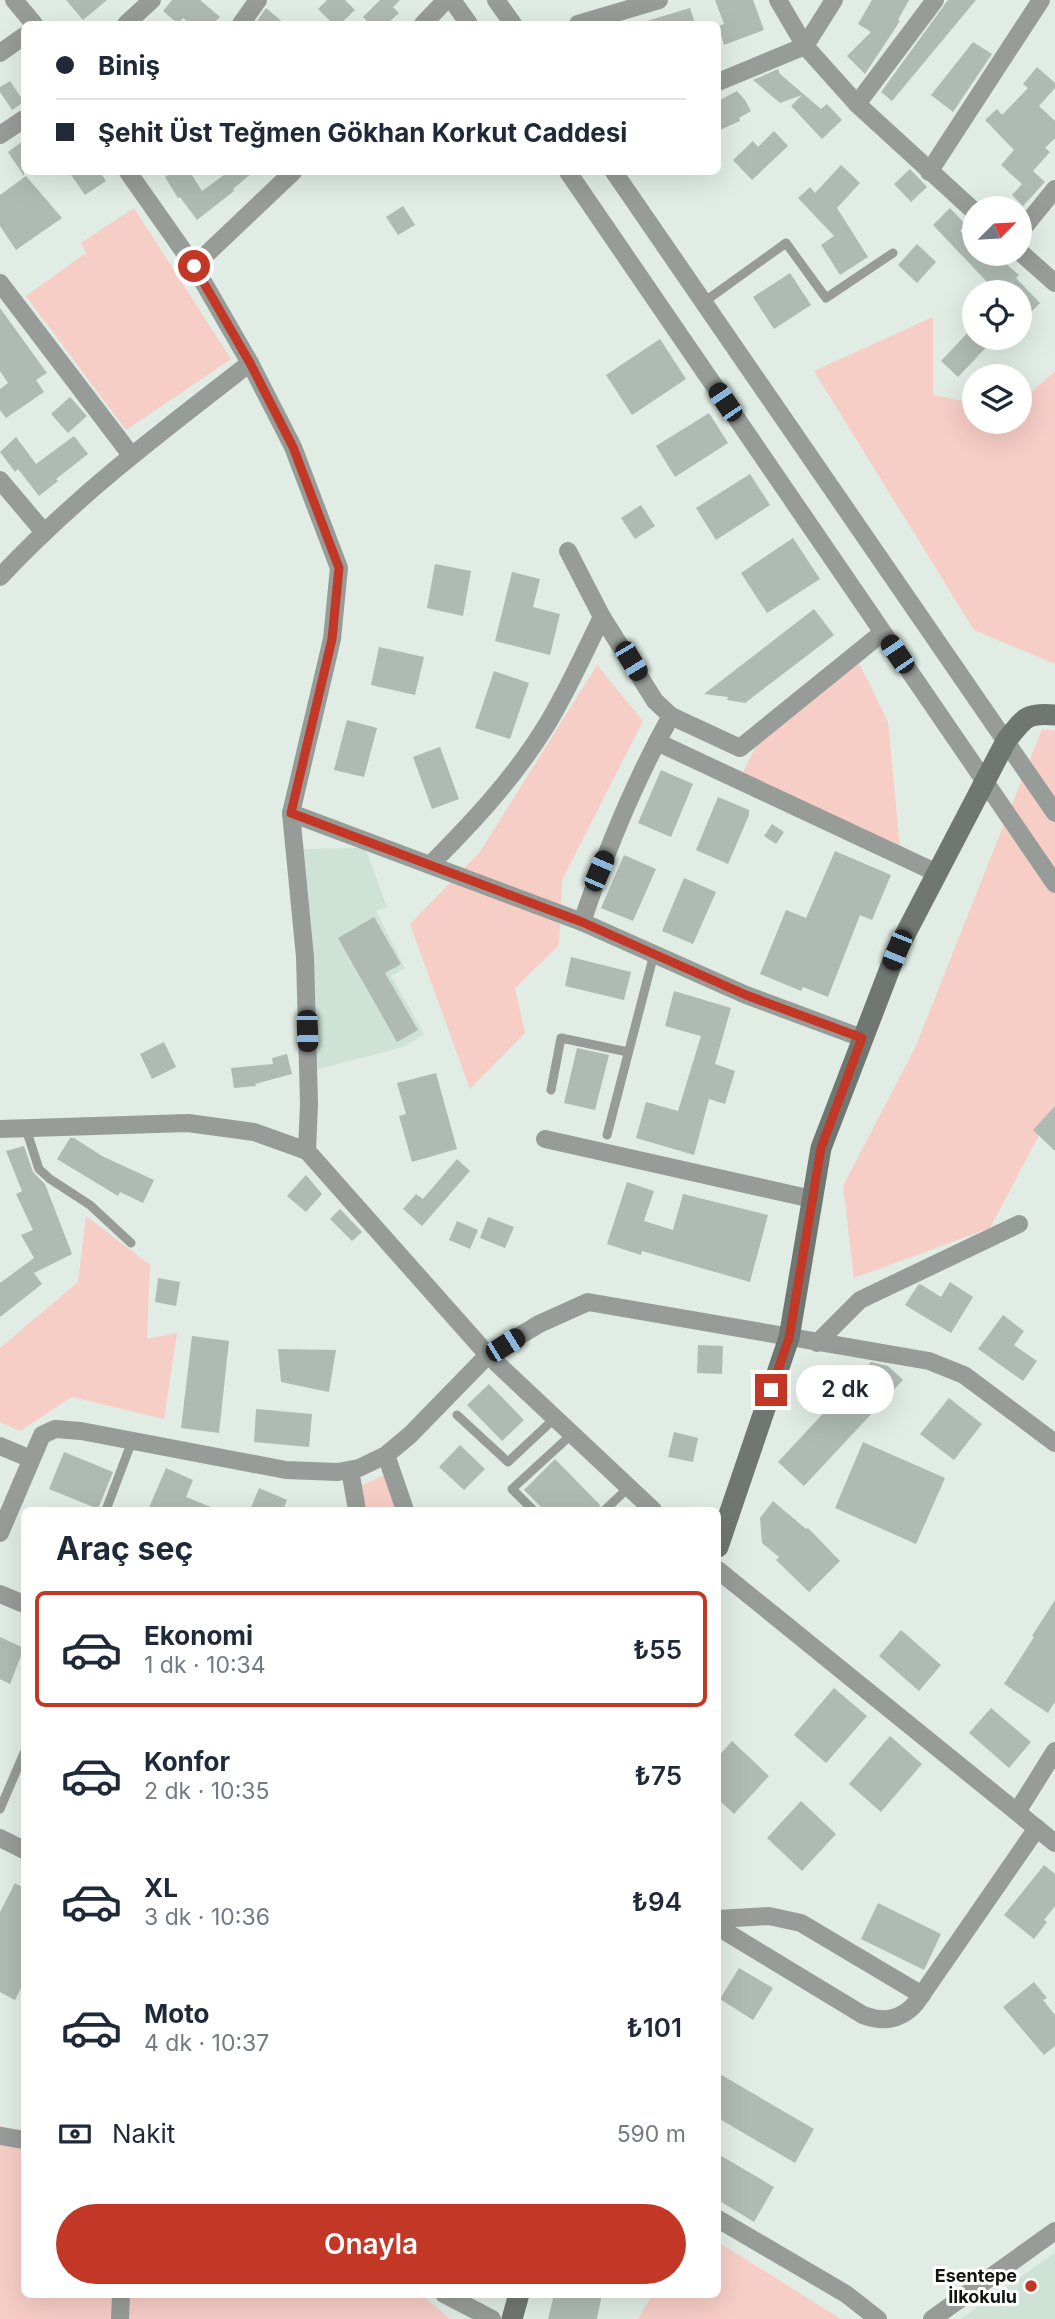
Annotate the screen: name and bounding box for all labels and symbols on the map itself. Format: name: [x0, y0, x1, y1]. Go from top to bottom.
north arrow: [962, 196, 1032, 266]
route start: [178, 250, 210, 282]
car: [705, 379, 746, 425]
car: [877, 631, 918, 677]
car: [612, 638, 651, 684]
car: [582, 848, 617, 894]
car: [880, 927, 915, 973]
car: [296, 1010, 319, 1052]
car: [482, 1325, 529, 1365]
callout: 2 dk: [796, 1366, 894, 1414]
route end: [755, 1374, 787, 1406]
place label: Esentepe İlkokulu: [935, 2265, 1017, 2307]
marker: Esentepe İlkokulu: [1023, 2278, 1039, 2294]

